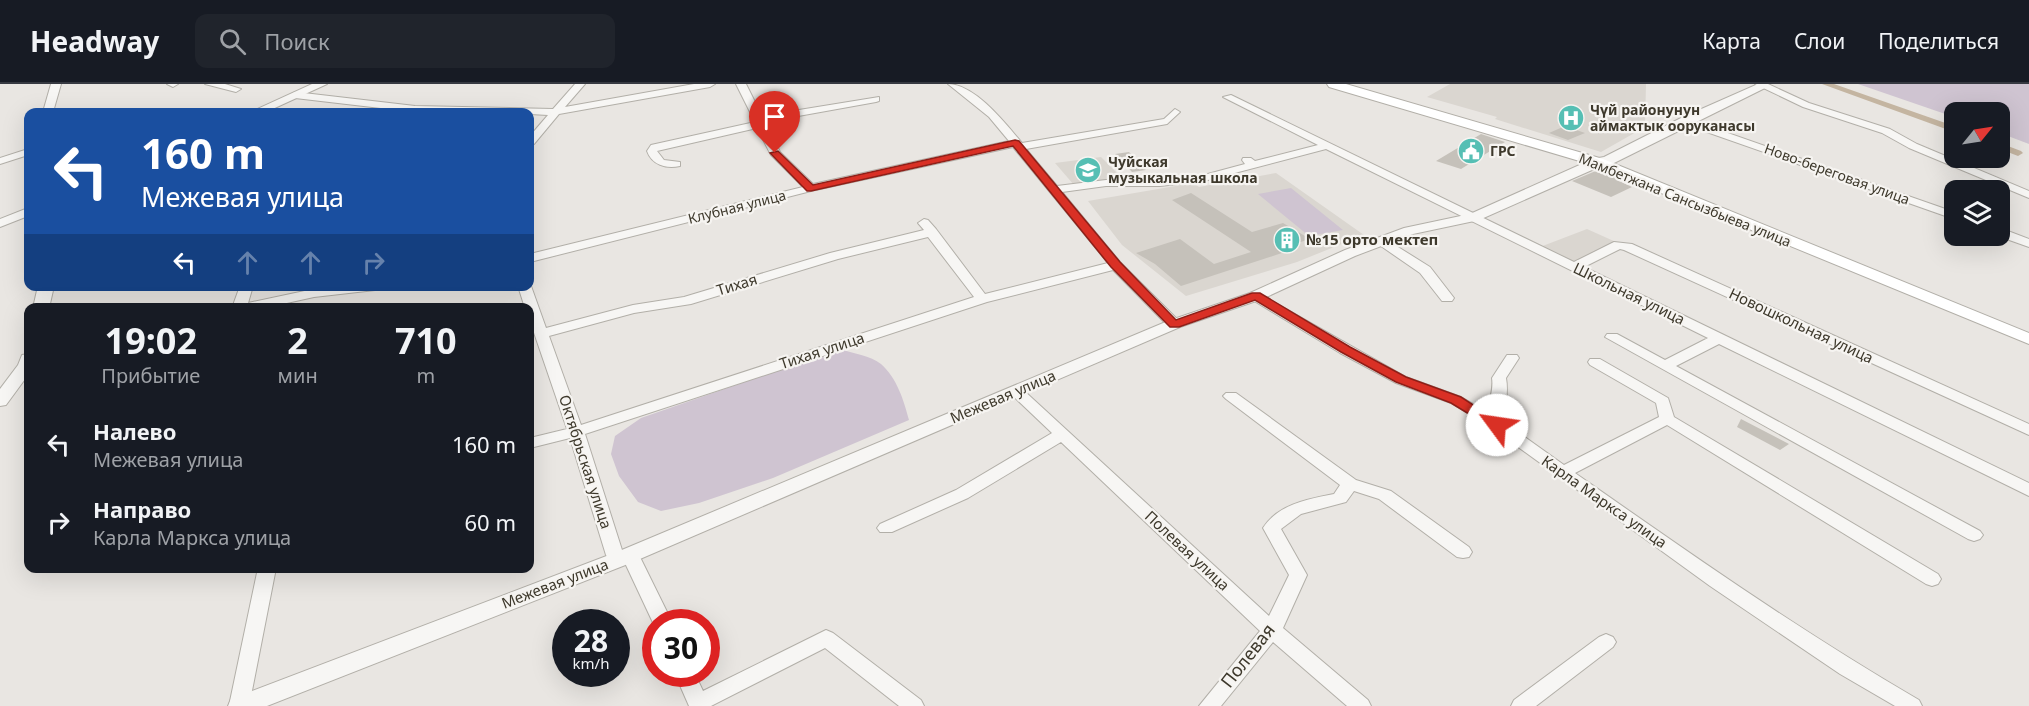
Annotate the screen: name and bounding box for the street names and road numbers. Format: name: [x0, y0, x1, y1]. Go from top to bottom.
street label: Ново-береговая улица: [1762, 138, 1912, 209]
street label: Мамбетжана Сансызбыева улица: [1576, 148, 1794, 251]
street label: Клубная улица: [686, 185, 788, 228]
street label: Школьная улица: [1570, 257, 1689, 329]
street label: Тихая: [714, 268, 760, 300]
street label: Новошкольная улица: [1726, 283, 1877, 367]
street label: Тихая улица: [777, 327, 867, 373]
street label: Межевая улица: [947, 365, 1058, 427]
street label: Октябрьская улица: [555, 392, 617, 531]
street label: Карла Маркса улица: [1538, 450, 1671, 552]
street label: Полевая улица: [1141, 506, 1234, 595]
street label: Межевая улица: [498, 554, 611, 613]
street label: Полевая: [1215, 618, 1280, 692]

